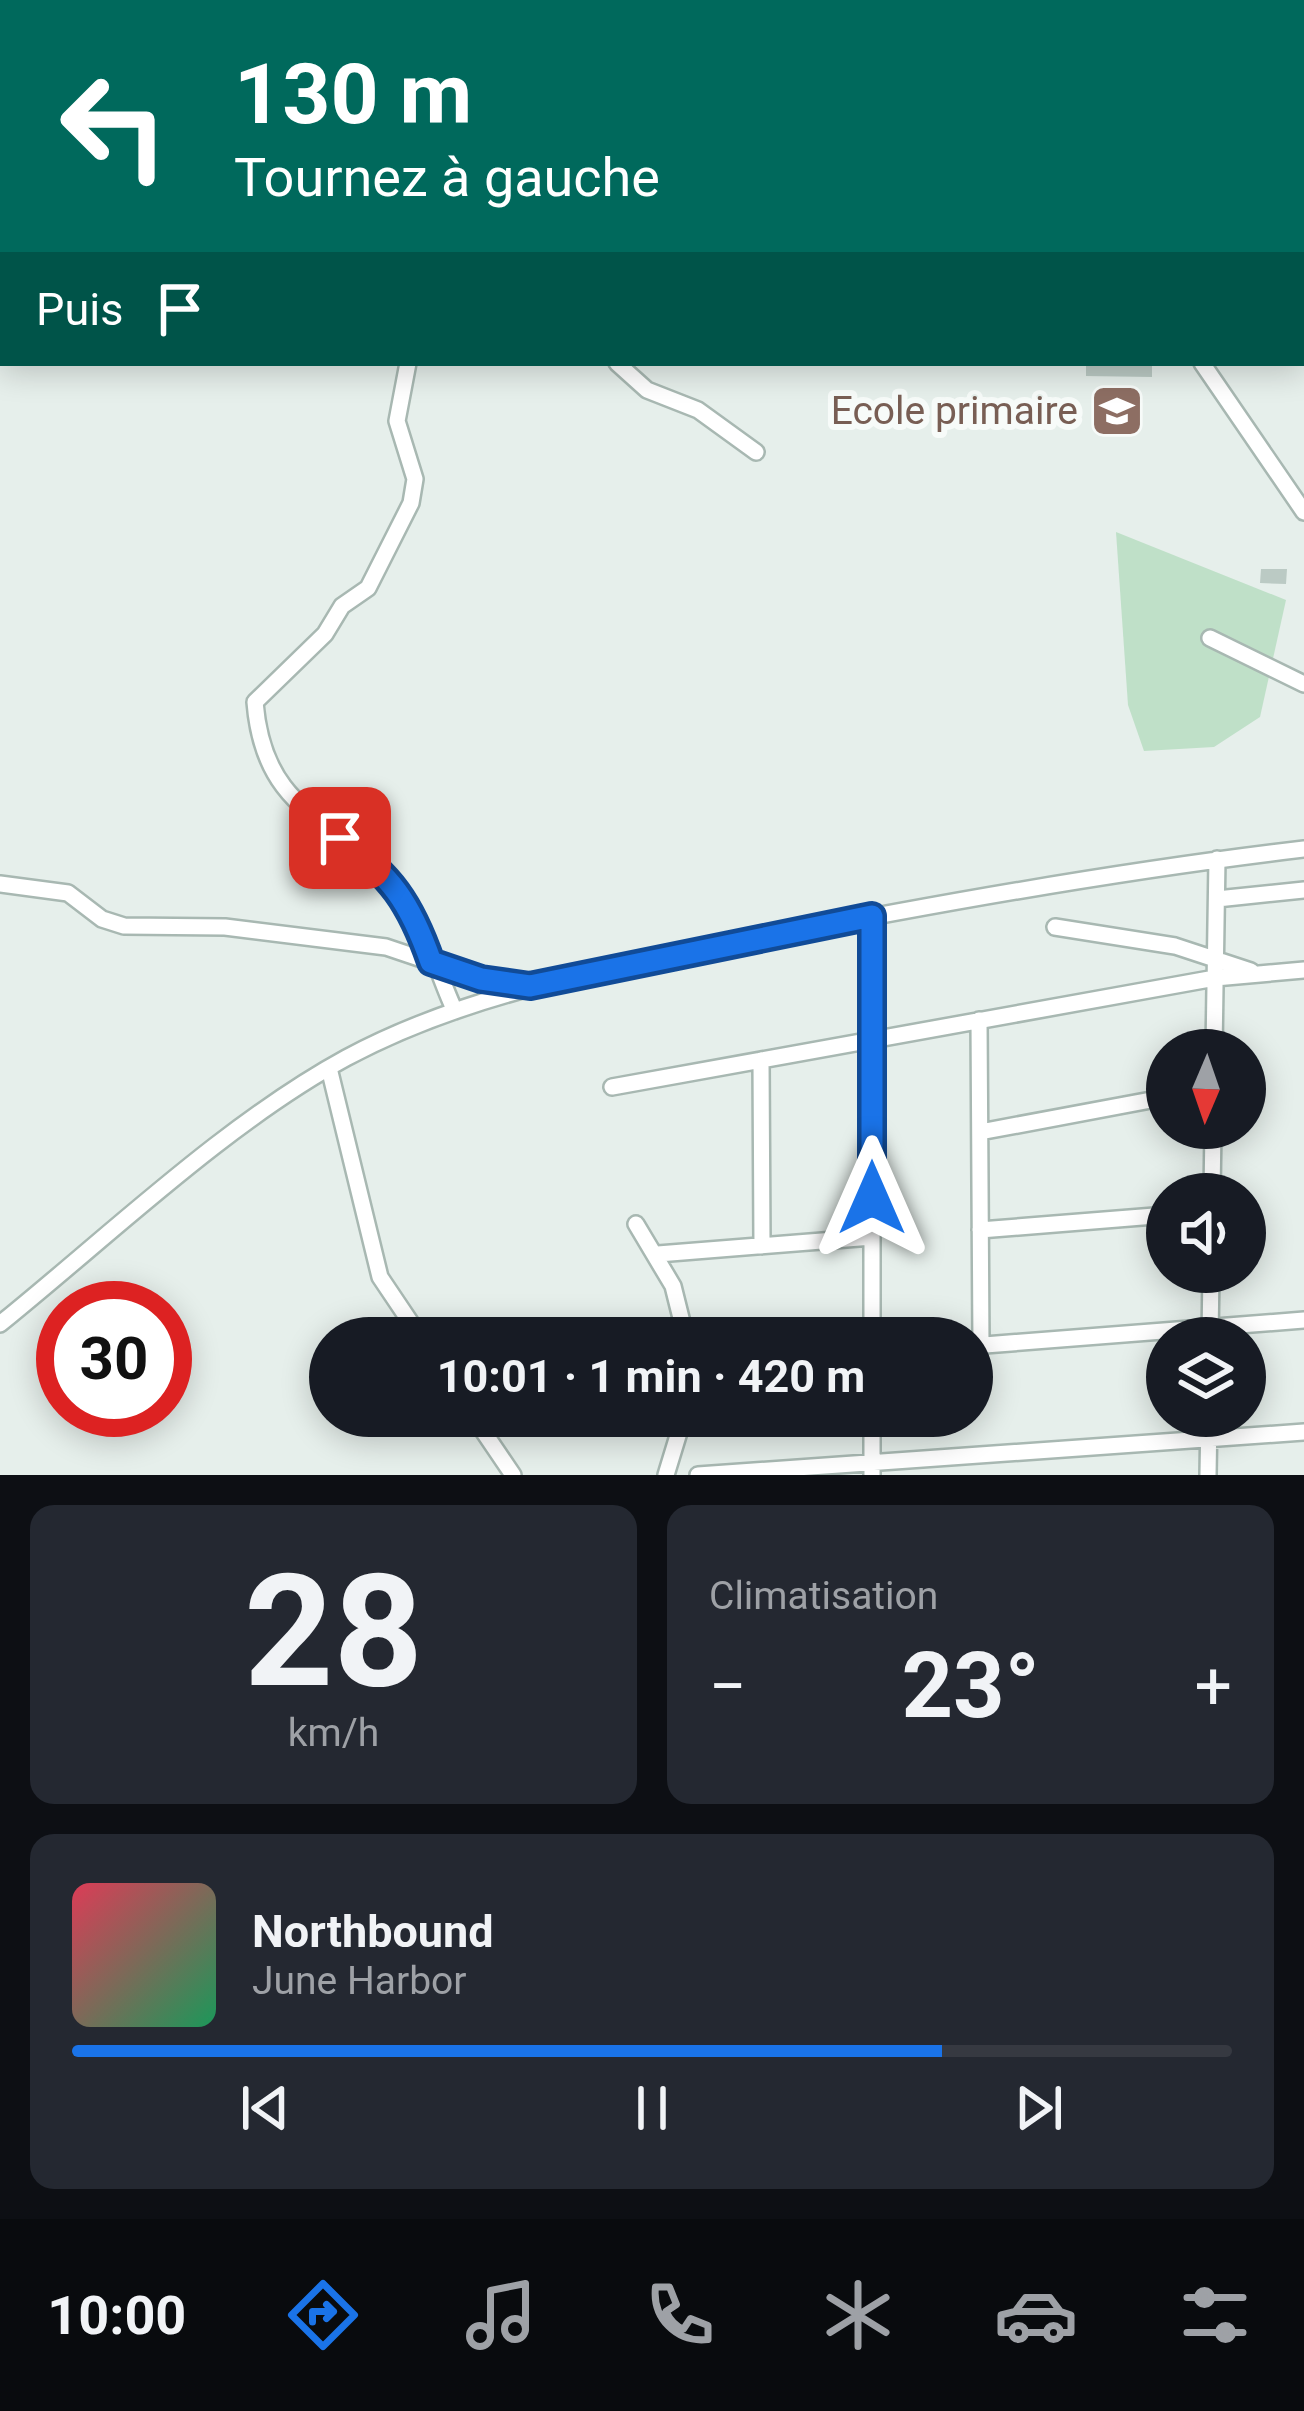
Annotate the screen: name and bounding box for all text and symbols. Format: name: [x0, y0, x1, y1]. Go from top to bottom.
text: 130 m: [234, 45, 472, 144]
icon: left: [36, 48, 192, 204]
text: Tournez à gauche: [234, 146, 660, 209]
icon: arrive: [147, 276, 213, 342]
text: Puis: [36, 283, 123, 336]
school or university icon: Ecole primaire: [1089, 383, 1145, 439]
place label: Ecole primaire: [831, 388, 1078, 434]
pin: [289, 787, 391, 889]
icon: arrive: [307, 805, 373, 871]
north arrow: [1146, 1029, 1266, 1149]
map controls: [1146, 1029, 1266, 1437]
position arrow: [809, 1135, 935, 1261]
button: sound: [1146, 1173, 1266, 1293]
speed limit sign: 30: [36, 1281, 192, 1437]
button: layers: [1146, 1317, 1266, 1437]
text: 10:01 · 1 min · 420 m: [437, 1350, 865, 1403]
text: 28: [244, 1540, 423, 1723]
text: Climatisation: [709, 1573, 938, 1619]
text: 23°: [901, 1634, 1040, 1739]
text: −: [709, 1648, 747, 1725]
text: +: [1195, 1648, 1232, 1725]
text: km/h: [288, 1710, 379, 1756]
text: Northbound: [252, 1905, 494, 1958]
text: June Harbor: [252, 1958, 467, 2004]
icon: previous: [232, 2075, 298, 2141]
icon: pause: [619, 2075, 685, 2141]
icon: next: [1006, 2075, 1072, 2141]
icon: directions: [281, 2273, 365, 2357]
icon: music: [459, 2273, 543, 2357]
icon: phone: [638, 2273, 722, 2357]
icon: climate: [816, 2273, 900, 2357]
icon: car: [994, 2273, 1078, 2357]
icon: filters: [1173, 2273, 1257, 2357]
text: 10:00: [47, 2284, 186, 2347]

